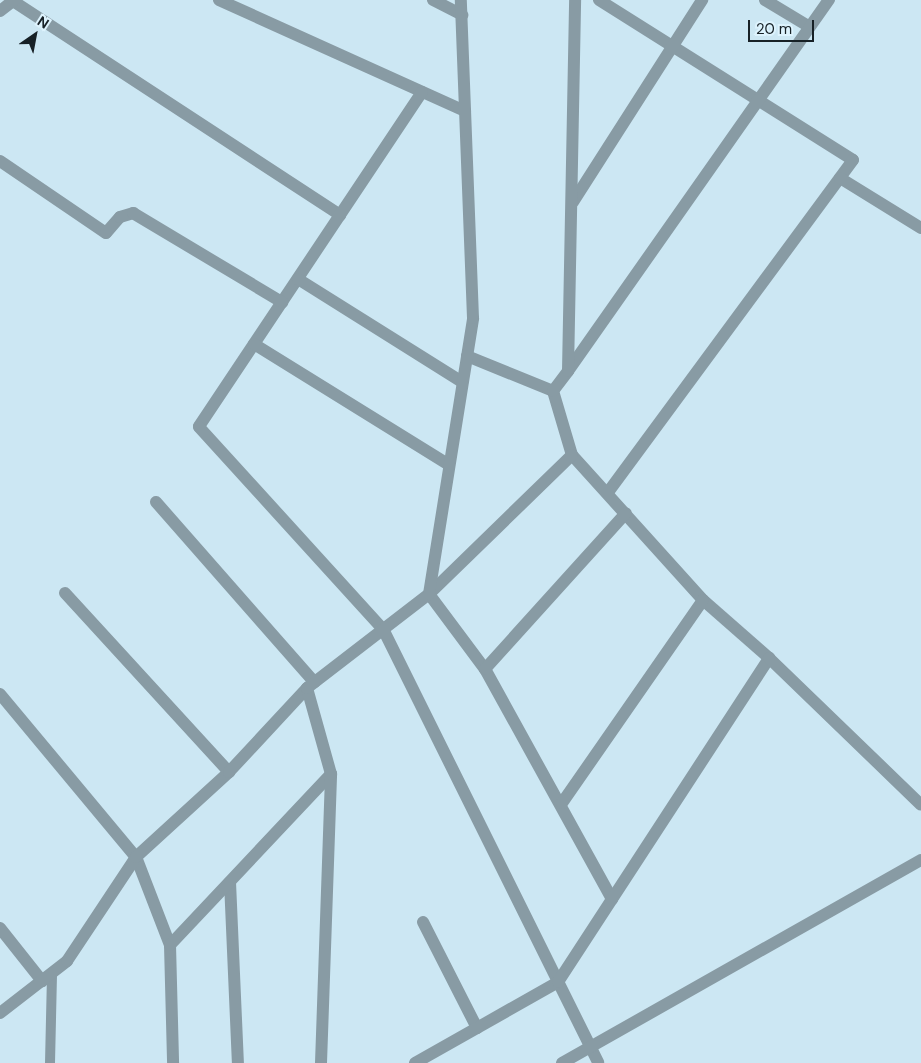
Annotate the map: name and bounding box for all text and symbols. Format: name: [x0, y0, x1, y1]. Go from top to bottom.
north arrow: [10, 10, 60, 60]
scale bar: [751, 10, 817, 42]
text: N: [34, 12, 52, 33]
text: 20 m: [756, 19, 792, 39]

